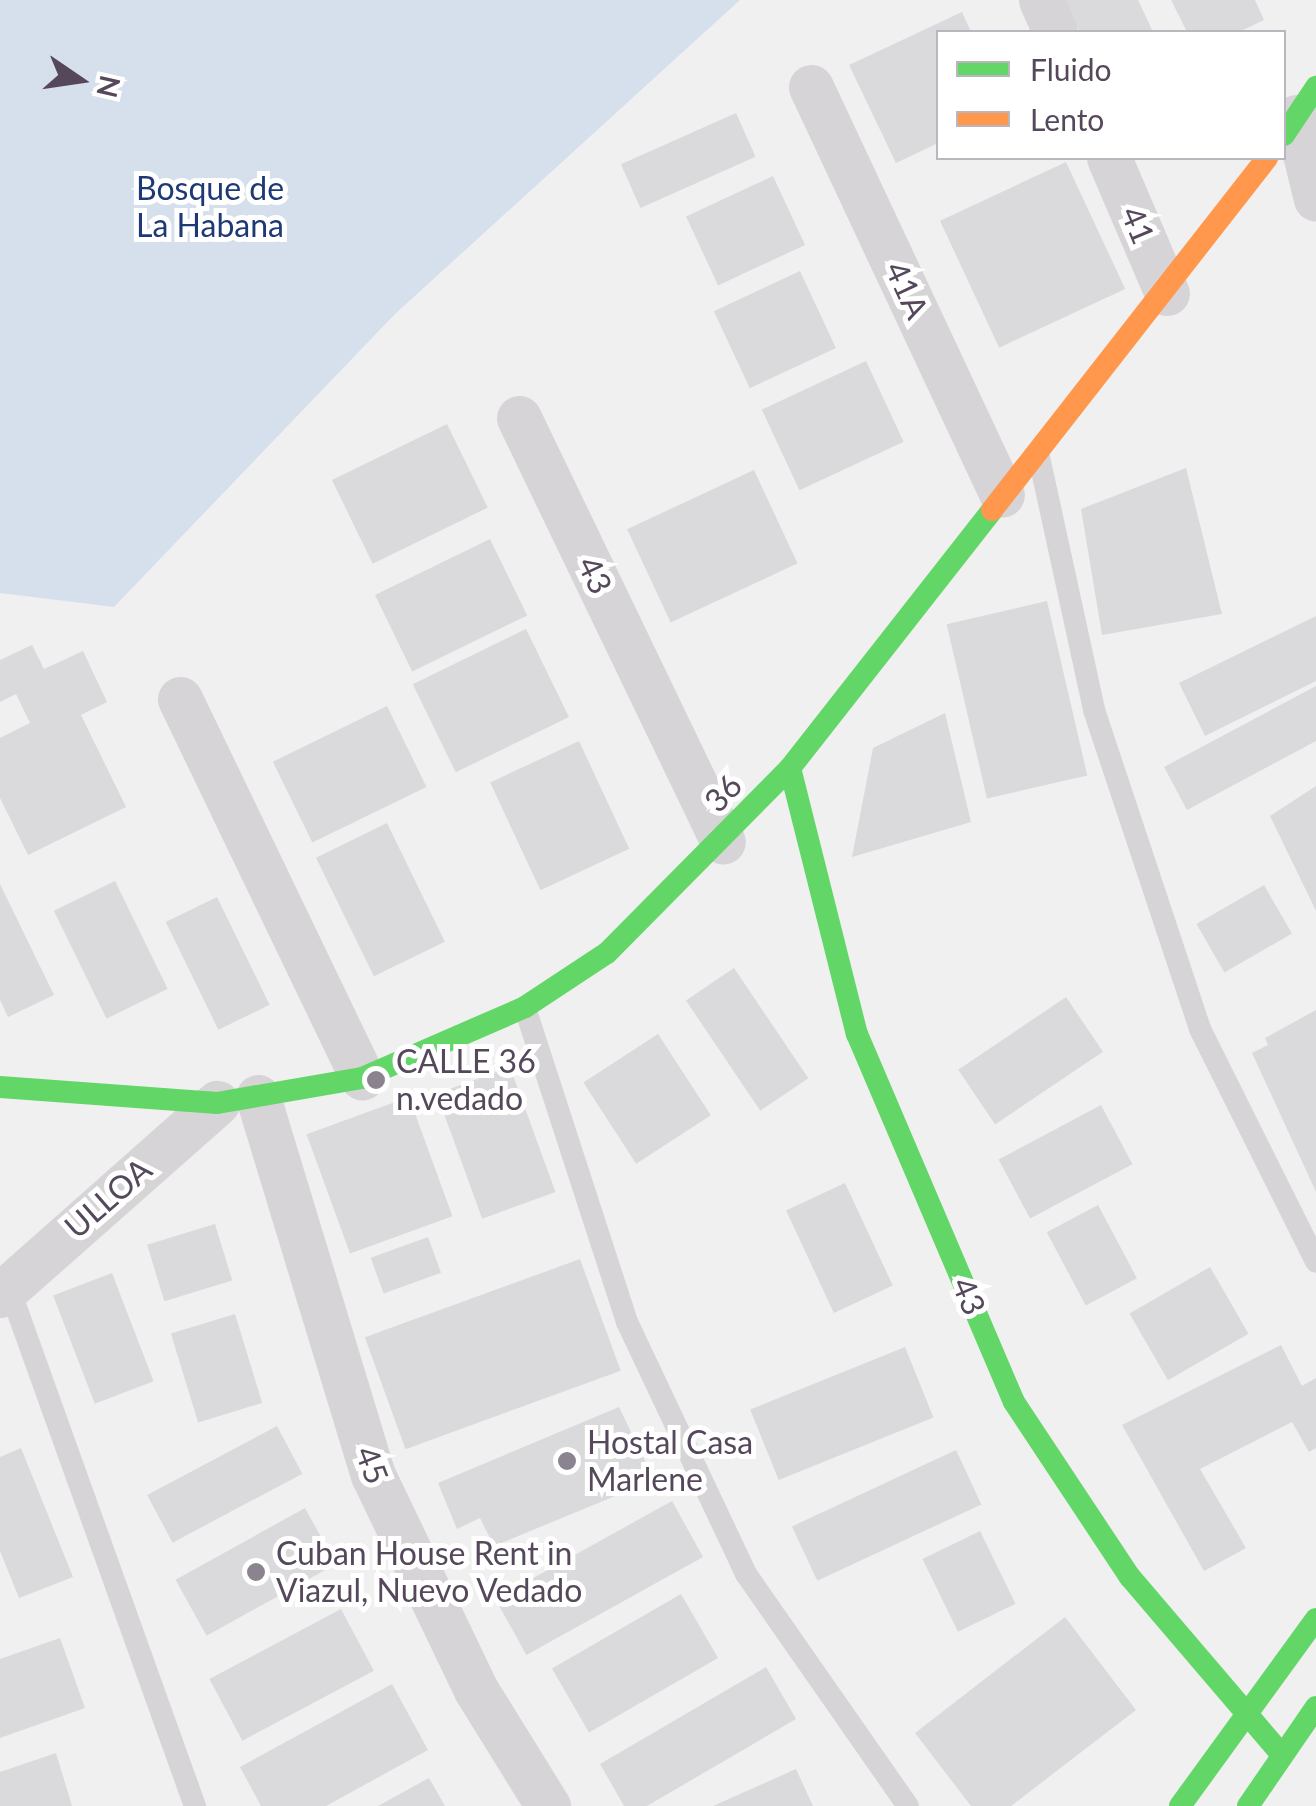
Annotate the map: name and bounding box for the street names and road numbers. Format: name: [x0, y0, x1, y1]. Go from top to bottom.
street label: 41: [1113, 200, 1163, 250]
street label: 41A: [877, 255, 937, 325]
street label: 43: [570, 550, 620, 600]
street label: 36: [696, 766, 750, 820]
street label: ULLOA: [57, 1150, 159, 1246]
street label: 43: [944, 1271, 994, 1321]
street label: 45: [347, 1441, 397, 1489]

